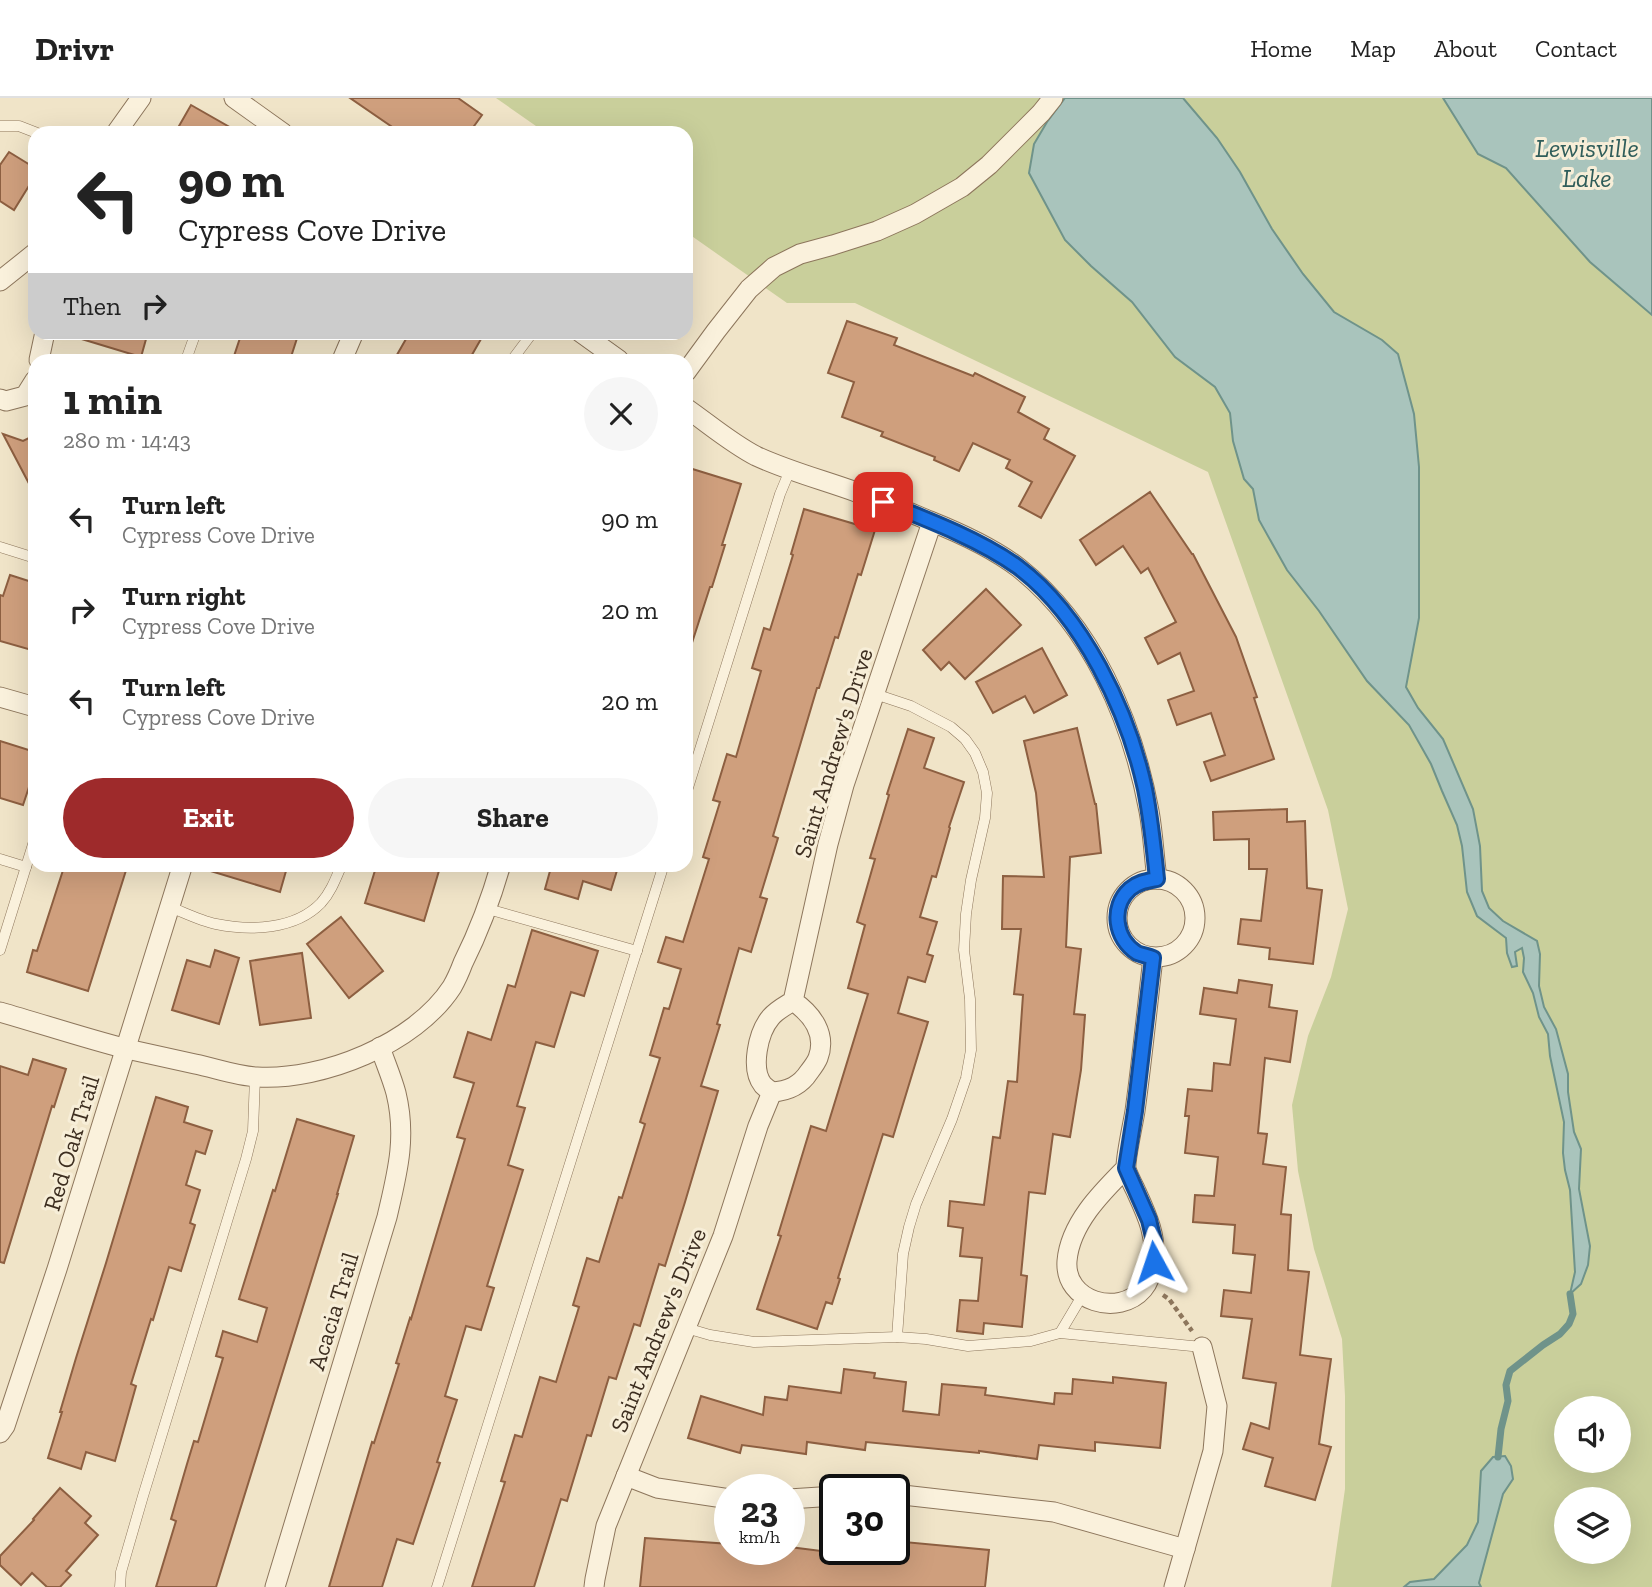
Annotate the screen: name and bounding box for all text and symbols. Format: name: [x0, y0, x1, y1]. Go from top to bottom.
text: Drivr: [35, 29, 114, 68]
text: Home: [1250, 34, 1312, 63]
text: Map: [1350, 34, 1396, 63]
text: About: [1434, 34, 1497, 63]
text: Contact: [1535, 34, 1617, 63]
water label: Lewisville Lake: [1535, 132, 1639, 194]
text: 90 m: [178, 151, 285, 210]
icon: left: [63, 154, 154, 245]
text: Cypress Cove Drive: [178, 211, 446, 249]
icon: right: [135, 287, 173, 325]
text: Then: [63, 290, 121, 322]
text: 1 min: [63, 374, 162, 425]
button: close: [584, 377, 658, 451]
text: 280 m · 14:43: [63, 426, 191, 454]
pin: [853, 472, 913, 532]
icon: arrive: [864, 483, 902, 521]
text: Turn left: [122, 489, 225, 521]
icon: left: [63, 500, 101, 538]
text: 90 m: [601, 503, 658, 535]
text: Cypress Cove Drive: [122, 521, 315, 549]
text: Turn right: [122, 580, 245, 612]
icon: right: [63, 591, 101, 629]
text: 20 m: [601, 594, 658, 626]
text: Cypress Cove Drive: [122, 612, 315, 640]
street label: Saint Andrew's Drive: [787, 645, 879, 861]
text: Turn left: [122, 671, 225, 703]
icon: left: [63, 682, 101, 720]
text: 20 m: [601, 685, 658, 717]
text: Cypress Cove Drive: [122, 703, 315, 731]
button: Exit: [63, 778, 354, 858]
button: Share: [368, 778, 658, 858]
street label: Red Oak Trail: [37, 1072, 105, 1214]
street label: Saint Andrew's Drive: [604, 1224, 712, 1436]
position arrow: [1117, 1225, 1191, 1299]
street label: Acacia Trail: [301, 1249, 365, 1373]
map controls: [1554, 1396, 1631, 1564]
button: sound: [1554, 1396, 1631, 1473]
speed limit sign: 30: [819, 1474, 910, 1565]
button: layers: [1554, 1487, 1631, 1564]
text: 23: [741, 1489, 778, 1531]
text: km/h: [739, 1526, 780, 1548]

